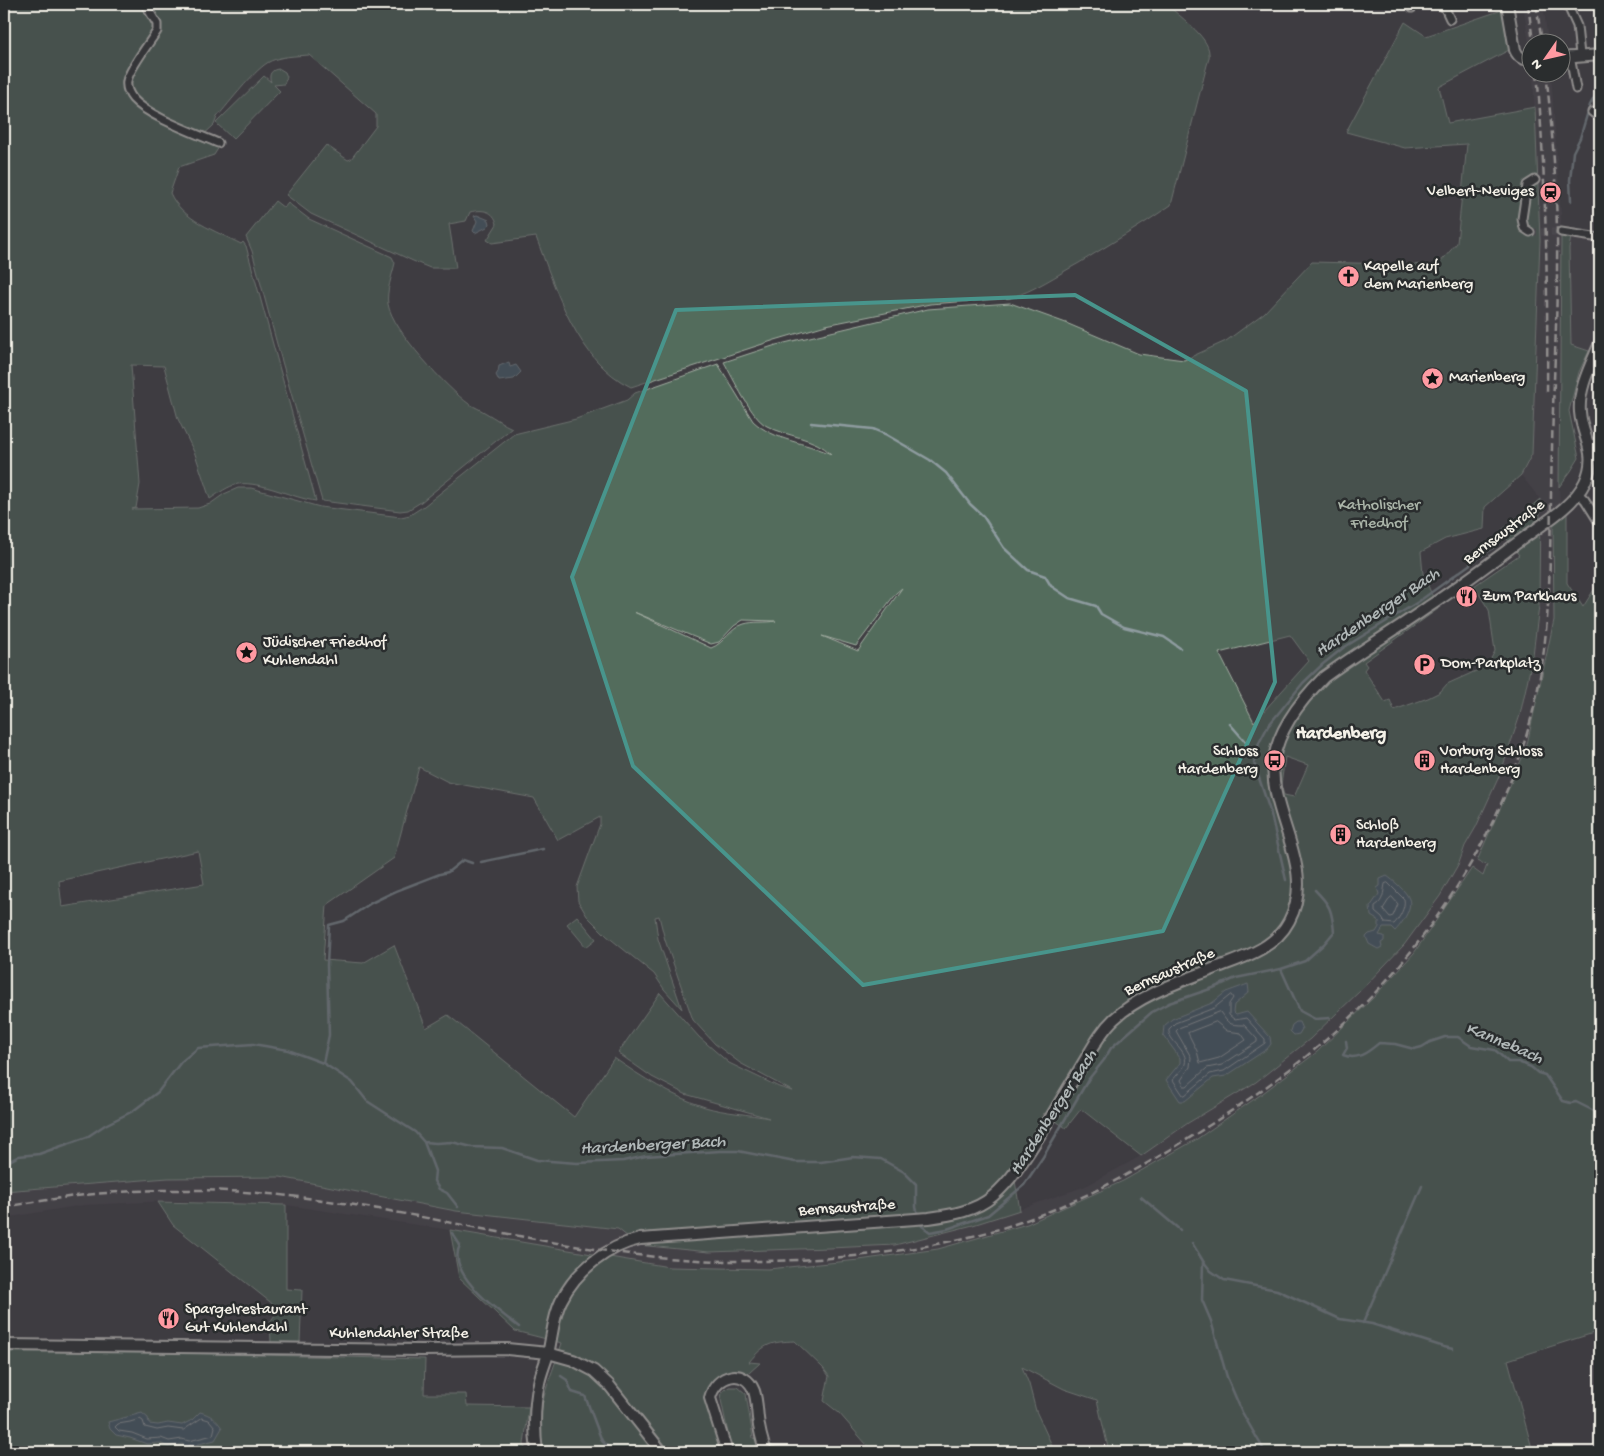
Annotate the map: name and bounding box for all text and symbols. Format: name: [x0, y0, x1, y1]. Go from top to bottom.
north arrow: [1522, 32, 1572, 82]
text: N: [1528, 55, 1547, 72]
station icon: Velbert-Neviges: [1538, 180, 1562, 204]
place label: Velbert-Neviges: [1426, 183, 1535, 202]
place label: Kapelle auf dem Marienberg: [1364, 258, 1473, 295]
church icon: Kapelle auf dem Marienberg: [1336, 264, 1360, 288]
place icon: Marienberg: [1421, 366, 1445, 390]
place label: Marienberg: [1449, 369, 1525, 388]
street label: Bernsaustraße: [1460, 496, 1550, 570]
park label: Katholischer Friedhof: [1338, 497, 1421, 534]
water label: Hardenberger Bach: [1312, 563, 1444, 662]
restaurant icon: Zum Parkhaus: [1454, 585, 1478, 609]
place label: Zum Parkhaus: [1482, 588, 1578, 607]
place label: Jüdischer Friedhof Kuhlendahl: [263, 634, 387, 671]
place icon: Jüdischer Friedhof Kuhlendahl: [235, 640, 259, 664]
parking icon: Dom-Parkplatz: [1413, 652, 1437, 676]
place label: Dom-Parkplatz: [1440, 655, 1541, 674]
district label: Hardenberg: [1296, 724, 1386, 745]
place label: Schloss Hardenberg: [1178, 743, 1259, 780]
place label: Vorburg Schloss Hardenberg: [1439, 743, 1544, 780]
bus stop icon: Schloss Hardenberg: [1262, 749, 1286, 773]
building icon: Vorburg Schloss Hardenberg: [1412, 749, 1436, 773]
place label: Schloß Hardenberg: [1356, 817, 1436, 854]
building icon: Schloß Hardenberg: [1328, 823, 1352, 847]
street label: Bernsaustraße: [1121, 944, 1219, 1002]
water label: Kannebach: [1462, 1018, 1546, 1070]
water label: Hardenberger Bach: [1006, 1046, 1103, 1180]
water label: Hardenberger Bach: [580, 1132, 726, 1160]
street label: Bernsaustraße: [797, 1196, 897, 1222]
place label: Spargelrestaurant Gut Kuhlendahl: [185, 1301, 309, 1338]
restaurant icon: Spargelrestaurant Gut Kuhlendahl: [157, 1307, 181, 1331]
street label: Kuhlendahler Straße: [330, 1325, 469, 1344]

